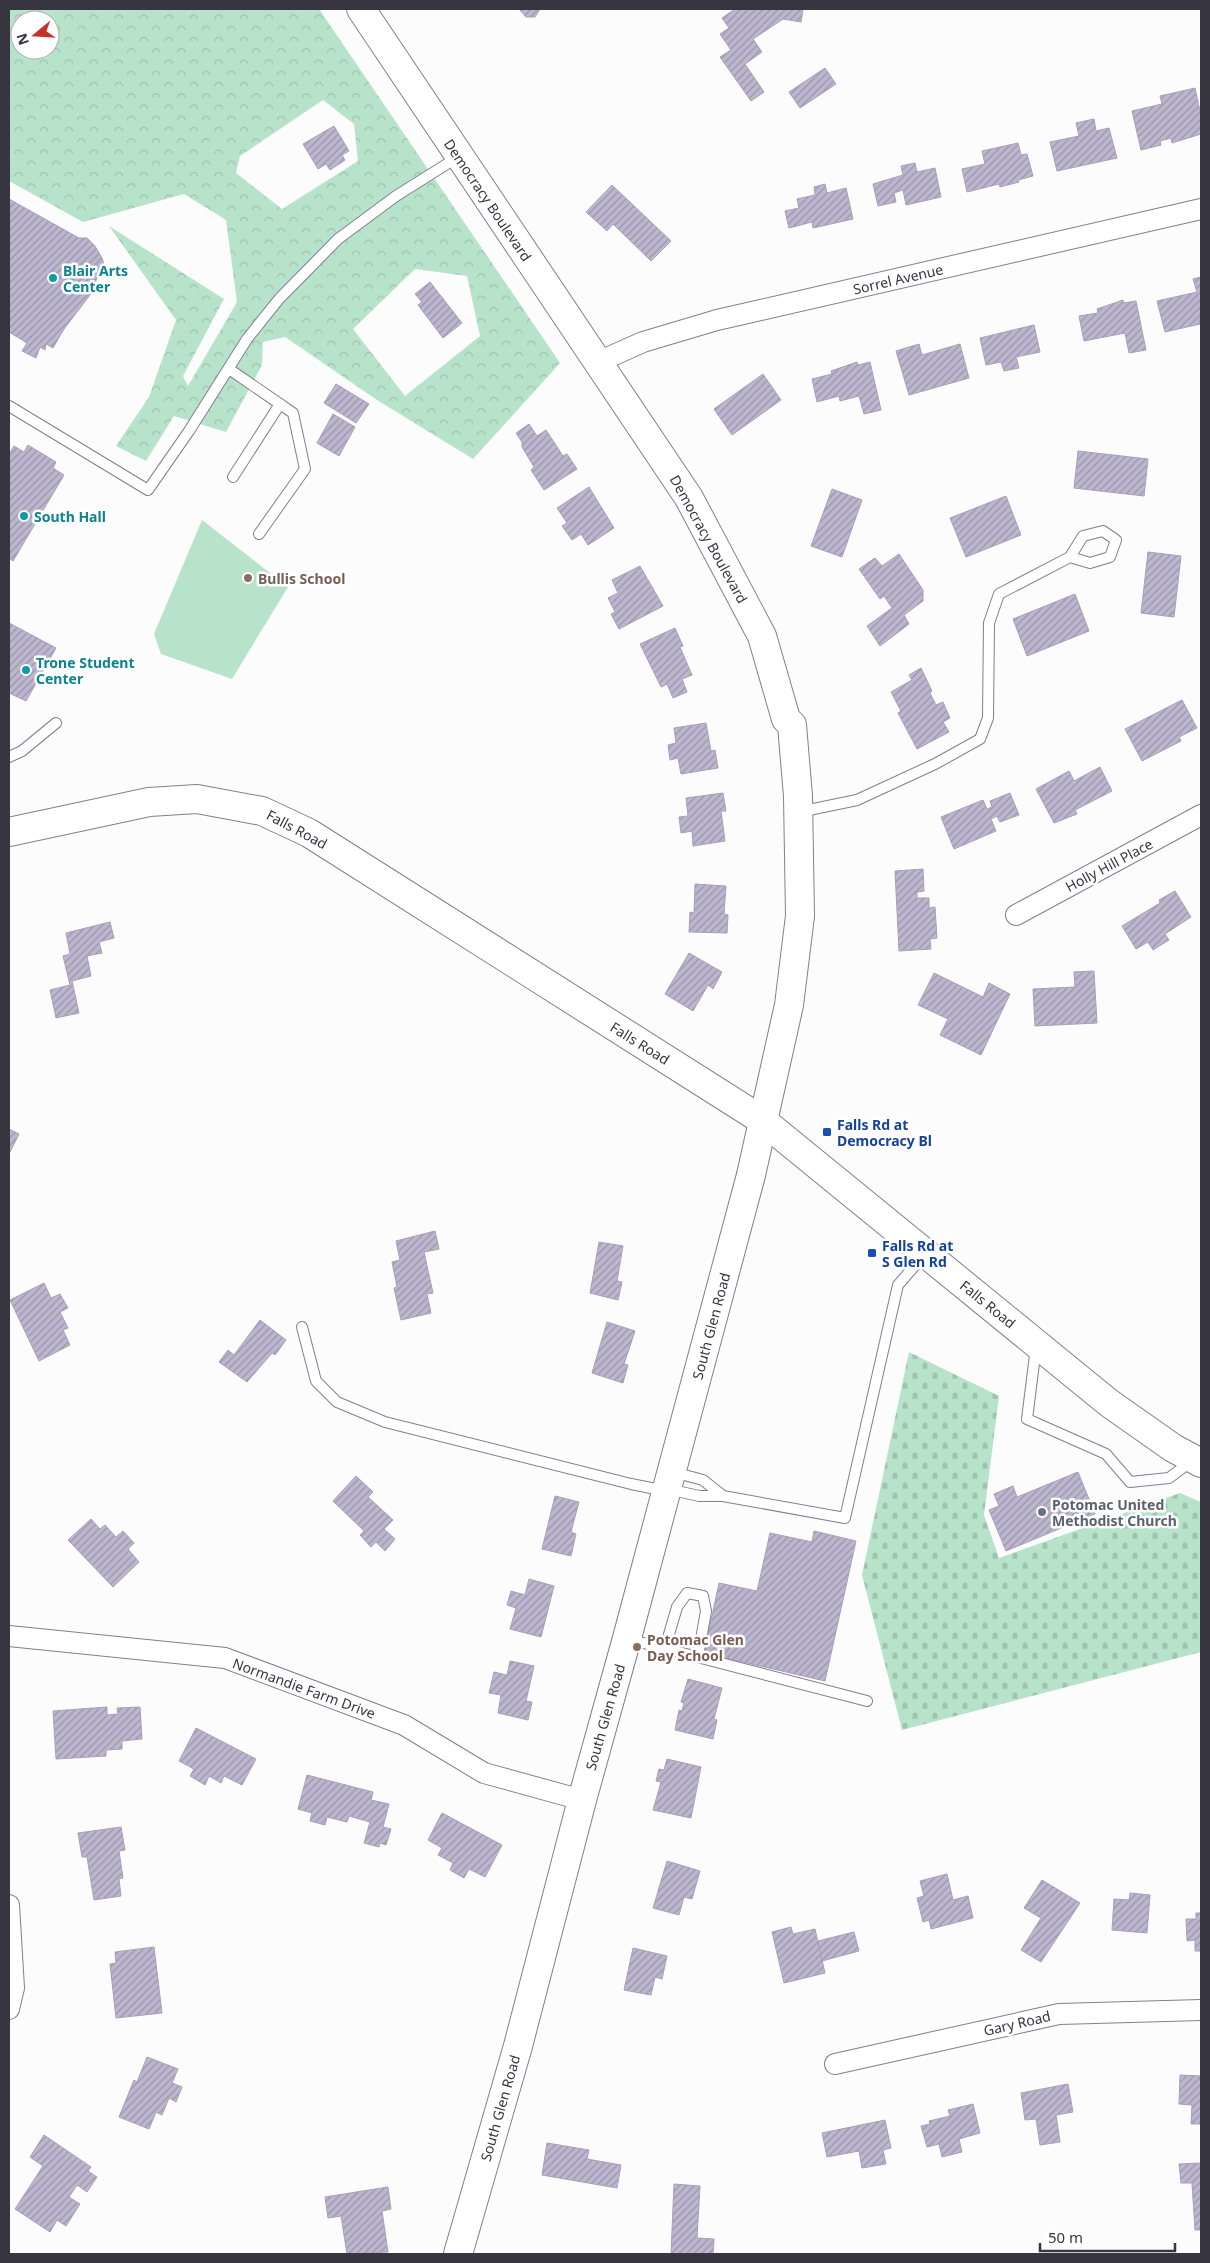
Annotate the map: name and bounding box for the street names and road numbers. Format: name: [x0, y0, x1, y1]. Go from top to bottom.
street label: Democracy Boulevard: [440, 135, 536, 265]
street label: Sorrel Avenue: [851, 259, 945, 299]
street label: Democracy Boulevard: [666, 472, 752, 606]
street label: Falls Road: [263, 805, 331, 853]
street label: Holly Hill Place: [1062, 834, 1156, 896]
street label: Falls Road: [607, 1017, 673, 1069]
street label: South Glen Road: [688, 1271, 734, 1381]
street label: Falls Road: [956, 1276, 1020, 1332]
street label: Normandie Farm Drive: [230, 1653, 378, 1723]
street label: South Glen Road: [581, 1662, 629, 1772]
street label: Gary Road: [982, 2006, 1052, 2040]
street label: South Glen Road: [476, 2053, 524, 2163]

